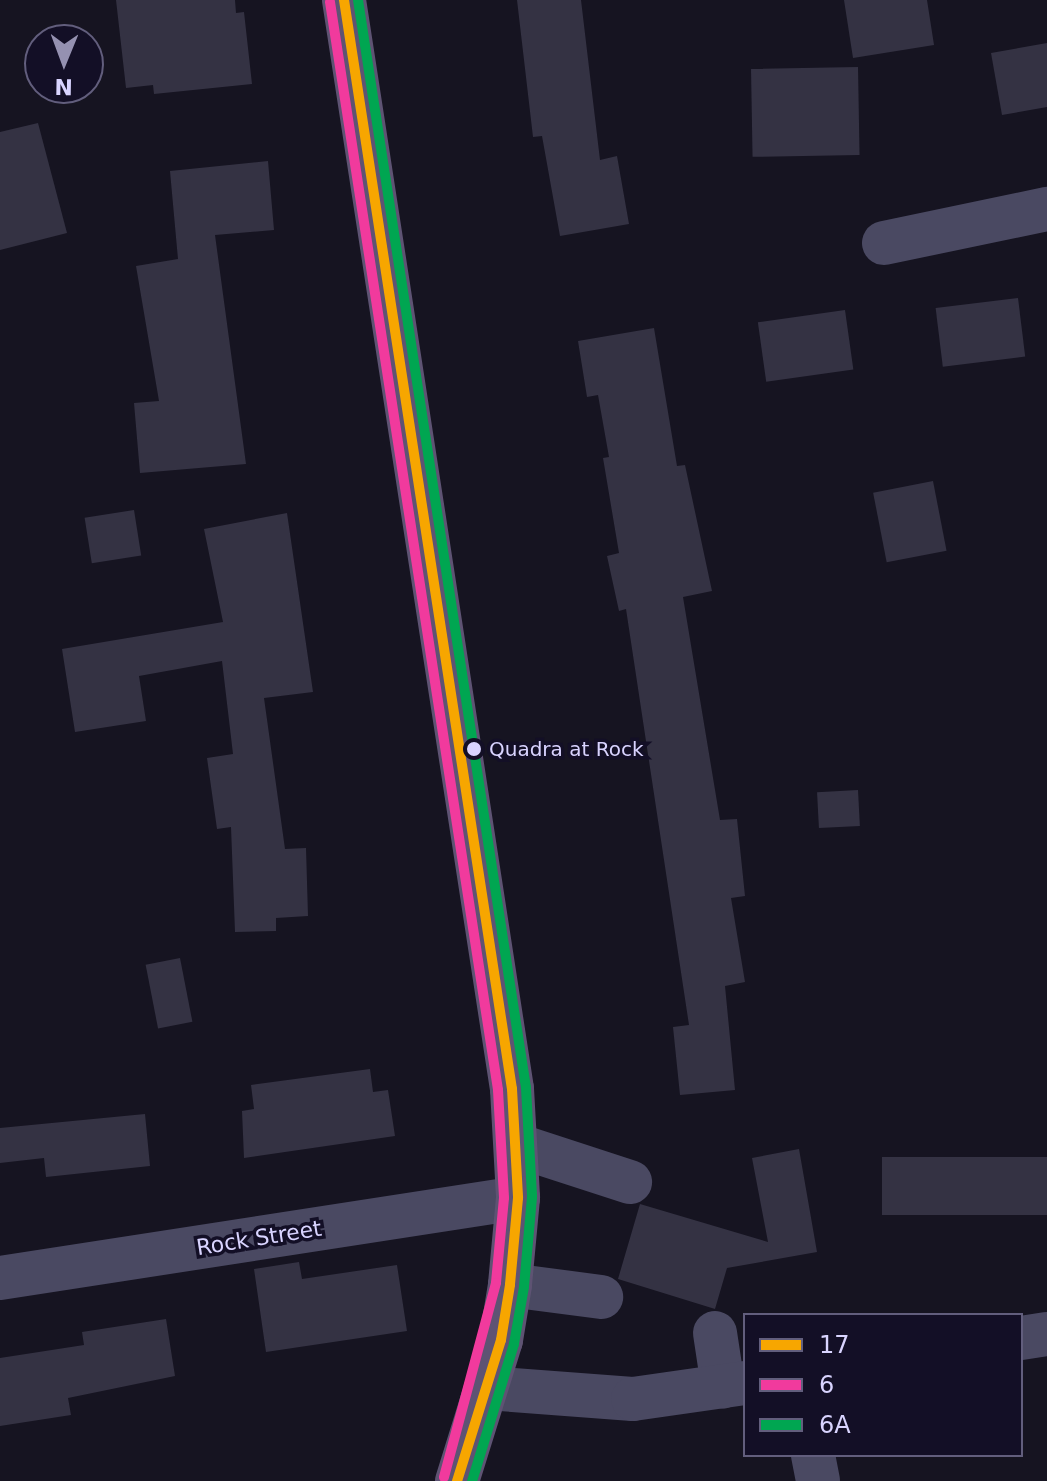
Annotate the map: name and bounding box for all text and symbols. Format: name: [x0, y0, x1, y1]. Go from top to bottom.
north arrow: [24, 24, 104, 104]
text: N: [54, 74, 73, 99]
place label: Quadra at Rock: [489, 737, 643, 761]
marker: Quadra at Rock: [466, 741, 482, 757]
street label: Rock Street: [194, 1215, 324, 1261]
legend: [743, 1313, 1023, 1457]
text: 17: [819, 1331, 850, 1359]
text: 6: [819, 1371, 834, 1399]
text: 6A: [819, 1411, 851, 1439]

